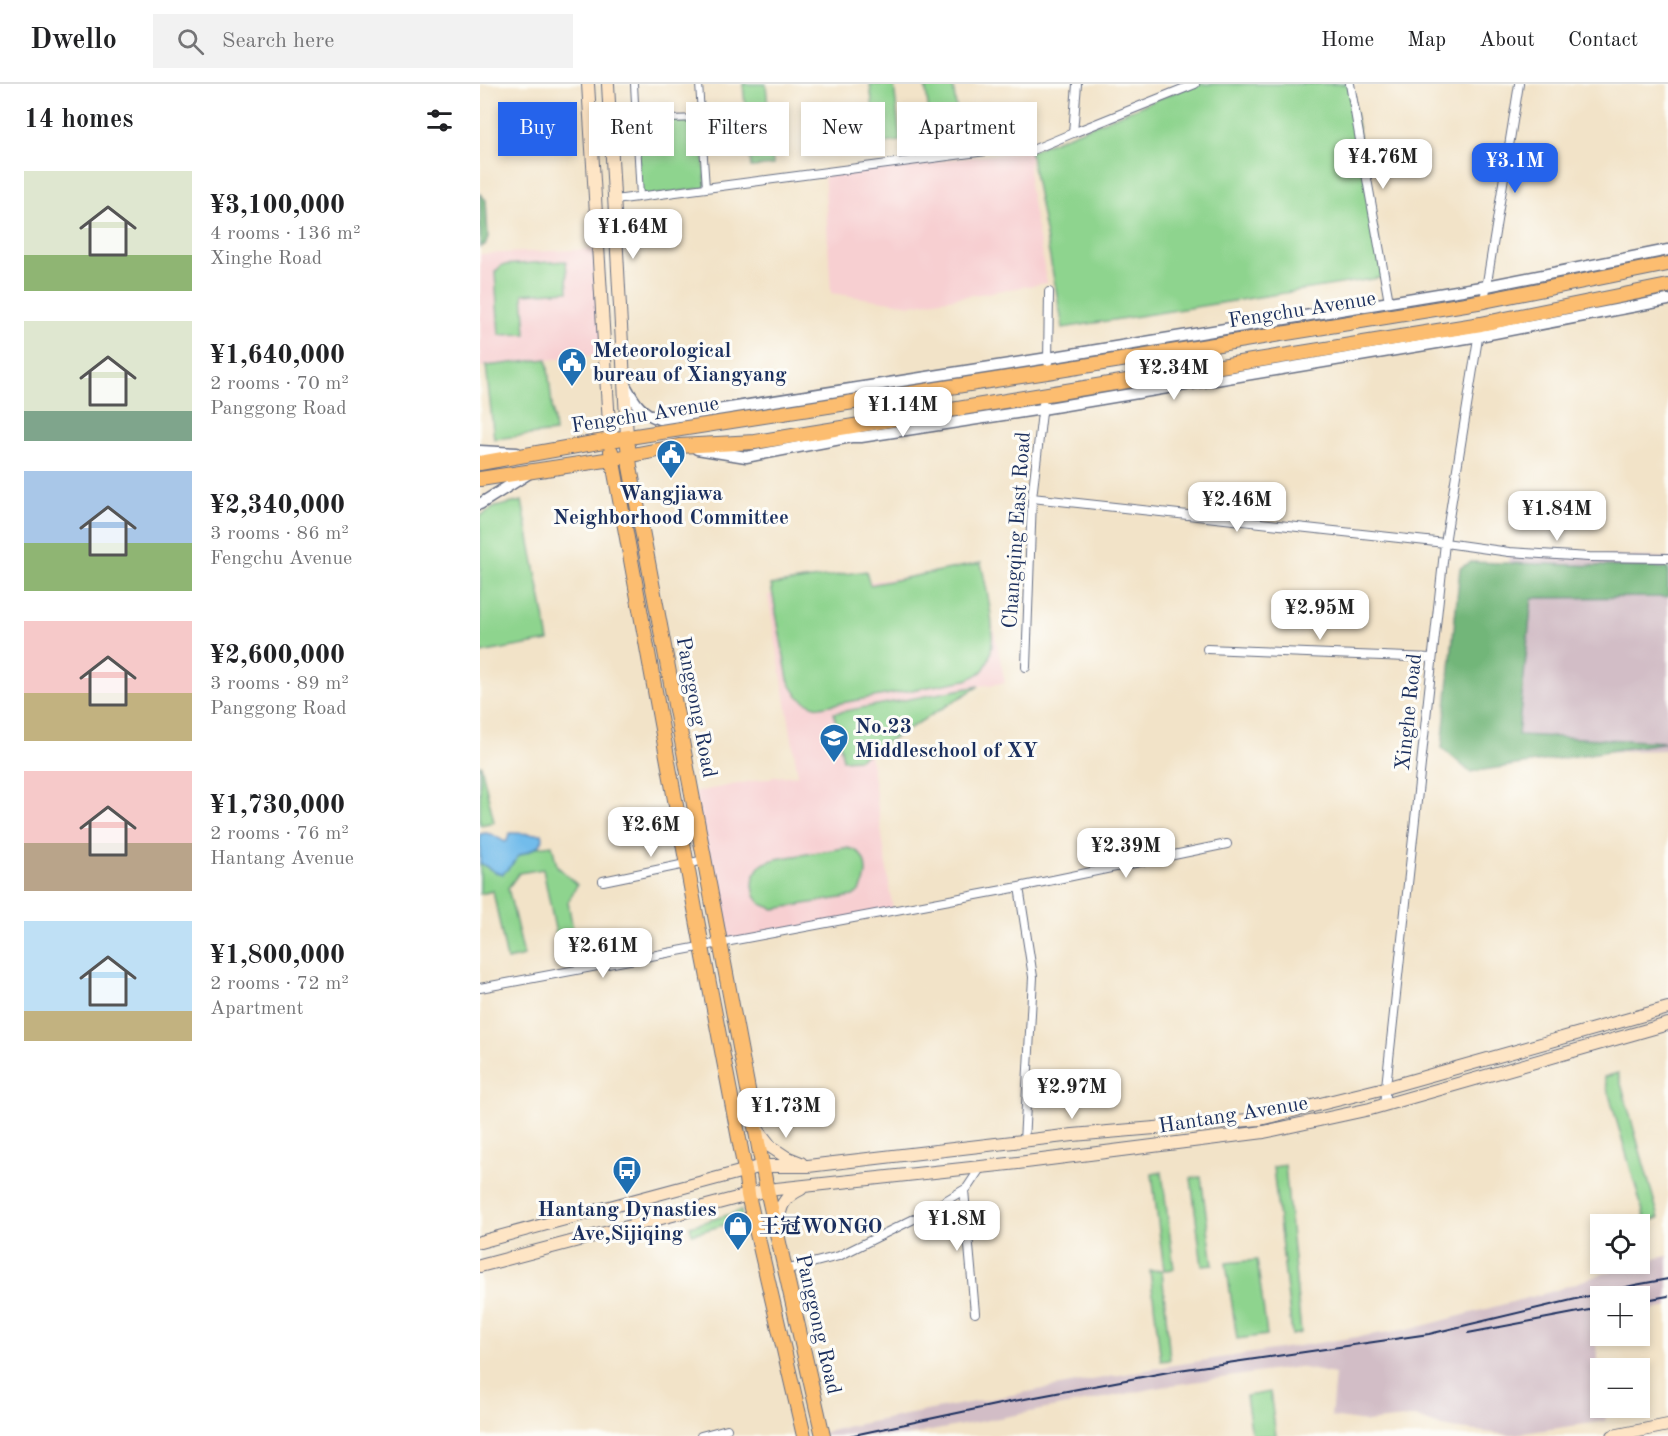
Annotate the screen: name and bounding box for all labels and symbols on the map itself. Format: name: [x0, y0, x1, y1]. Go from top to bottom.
pin: ¥4.76M: [1334, 139, 1432, 190]
pin: ¥3.1M: [1473, 143, 1557, 194]
pin: ¥1.64M: [584, 209, 682, 260]
street label: Fengchu Avenue: [1227, 288, 1378, 333]
place label: Meteorological bureau of Xiangyang: [593, 341, 787, 386]
public building icon: Meteorological bureau of Xiangyang: [556, 346, 588, 388]
pin: ¥2.34M: [1125, 350, 1223, 401]
pin: ¥1.14M: [854, 387, 952, 438]
street label: Fengchu Avenue: [570, 393, 721, 438]
street label: Changqing East Road: [1000, 431, 1035, 629]
public building icon: Wangjiawa Neighborhood Committee: [655, 438, 687, 480]
pin: ¥2.46M: [1188, 482, 1286, 533]
place label: Wangjiawa Neighborhood Committee: [553, 484, 789, 529]
pin: ¥1.84M: [1508, 491, 1606, 542]
pin: ¥2.95M: [1271, 590, 1369, 641]
street label: Panggong Road: [672, 635, 720, 780]
street label: Xinghe Road: [1393, 652, 1426, 772]
place label: No.23 Middleschool of XY: [855, 717, 1038, 762]
school or university icon: No.23 Middleschool of XY: [818, 722, 850, 764]
pin: ¥2.6M: [609, 807, 693, 858]
pin: ¥2.39M: [1077, 828, 1175, 879]
pin: ¥2.61M: [554, 928, 652, 979]
pin: ¥2.97M: [1023, 1069, 1121, 1120]
pin: ¥1.73M: [737, 1088, 835, 1139]
street label: Hantang Avenue: [1157, 1093, 1310, 1138]
bus stop icon: Hantang Dynasties Ave,Sijiqing: [611, 1154, 643, 1196]
place label: Hantang Dynasties Ave,Sijiqing: [538, 1200, 716, 1245]
pin: ¥1.8M: [915, 1201, 999, 1252]
shop icon: 王冠WONGO: [722, 1210, 754, 1252]
place label: 王冠WONGO: [759, 1215, 883, 1238]
street label: Panggong Road: [791, 1252, 844, 1397]

